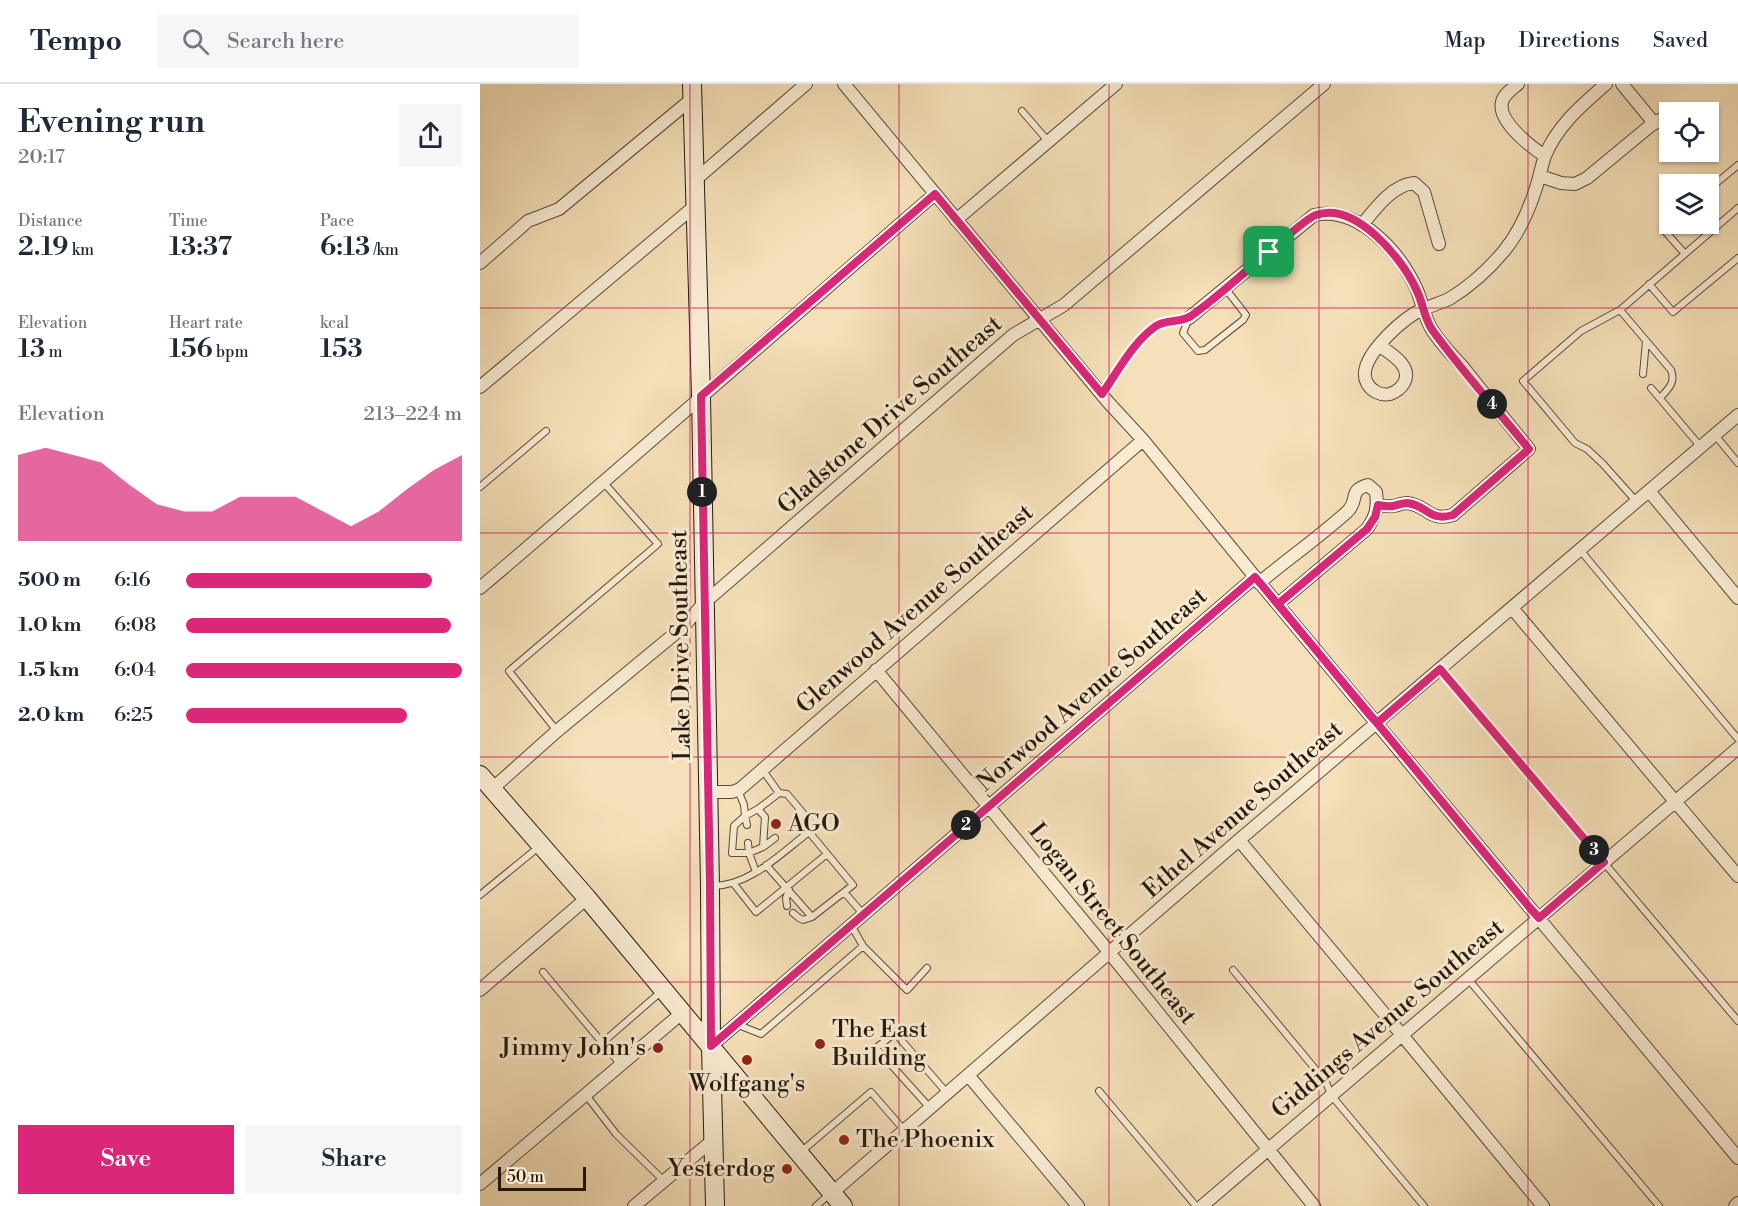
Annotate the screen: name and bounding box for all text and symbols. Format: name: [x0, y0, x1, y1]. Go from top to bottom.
search box: [158, 14, 578, 68]
text: Tempo: [30, 24, 122, 59]
icon: search: [179, 25, 212, 58]
text: Search here: [227, 28, 344, 55]
text: Map: [1444, 28, 1486, 54]
text: Directions: [1519, 28, 1620, 54]
text: Saved: [1653, 28, 1708, 54]
text: Evening run: [18, 102, 205, 143]
map controls: [1659, 102, 1719, 234]
button: locate: [1659, 102, 1719, 162]
button: share: [399, 104, 462, 167]
text: 20:17: [18, 145, 65, 170]
button: layers: [1659, 174, 1719, 234]
text: Distance: [18, 211, 83, 231]
text: Time: [169, 211, 208, 231]
text: Pace: [320, 211, 354, 231]
pin: [1243, 226, 1294, 277]
text: 2.19: [18, 231, 68, 263]
text: 13:37: [169, 231, 232, 263]
text: 6:13: [320, 231, 370, 263]
icon: arrive: [1252, 235, 1285, 268]
text: km: [68, 240, 94, 260]
text: /km: [370, 240, 399, 260]
street label: Gladstone Drive Southeast: [772, 309, 1009, 521]
text: Elevation: [18, 313, 87, 333]
text: Heart rate: [169, 313, 243, 333]
text: kcal: [320, 313, 349, 333]
text: 13: [18, 333, 45, 365]
text: 156: [169, 333, 213, 365]
text: 153: [320, 333, 363, 365]
text: m: [45, 342, 63, 362]
text: bpm: [213, 342, 248, 362]
pin: 4: [1477, 389, 1507, 419]
text: 4: [1487, 394, 1497, 414]
text: Elevation: [18, 402, 105, 427]
text: 213–224 m: [363, 402, 462, 427]
pin: 1: [687, 477, 717, 507]
text: 1: [698, 482, 706, 502]
street label: Glenwood Avenue Southeast: [790, 497, 1040, 720]
street label: Lake Drive Southeast: [664, 529, 698, 761]
text: 500 m: [18, 568, 81, 593]
text: 6:16: [114, 568, 151, 593]
street label: Norwood Avenue Southeast: [971, 581, 1214, 798]
text: 1.0 km: [18, 613, 82, 638]
text: 6:08: [114, 613, 156, 638]
text: 1.5 km: [18, 658, 79, 683]
text: 6:04: [114, 658, 156, 683]
text: 2.0 km: [18, 703, 84, 728]
text: 6:25: [114, 703, 153, 728]
street label: Ethel Avenue Southeast: [1137, 715, 1350, 905]
place label: AGO: [787, 809, 840, 839]
pin: 2: [951, 810, 981, 840]
text: 2: [961, 815, 971, 835]
marker: AGO: [769, 817, 783, 831]
street label: Logan Street Southeast: [1021, 817, 1203, 1031]
pin: 3: [1579, 835, 1609, 865]
text: 3: [1589, 840, 1599, 860]
street label: Giddings Avenue Southeast: [1266, 913, 1511, 1125]
place label: The East Building: [831, 1015, 928, 1073]
place label: Jimmy John's: [499, 1033, 646, 1063]
marker: The East Building: [813, 1037, 827, 1051]
marker: Jimmy John's: [651, 1041, 665, 1055]
marker: Wolfgang's: [740, 1053, 754, 1067]
place label: Wolfgang's: [688, 1069, 805, 1099]
button: Save: [18, 1125, 234, 1194]
button: Share: [246, 1125, 462, 1194]
place label: The Phoenix: [856, 1125, 995, 1155]
marker: The Phoenix: [837, 1133, 851, 1147]
place label: Yesterdog: [666, 1154, 776, 1184]
marker: Yesterdog: [780, 1162, 794, 1176]
scale bar: [498, 1164, 586, 1192]
text: 50 m: [507, 1167, 544, 1187]

